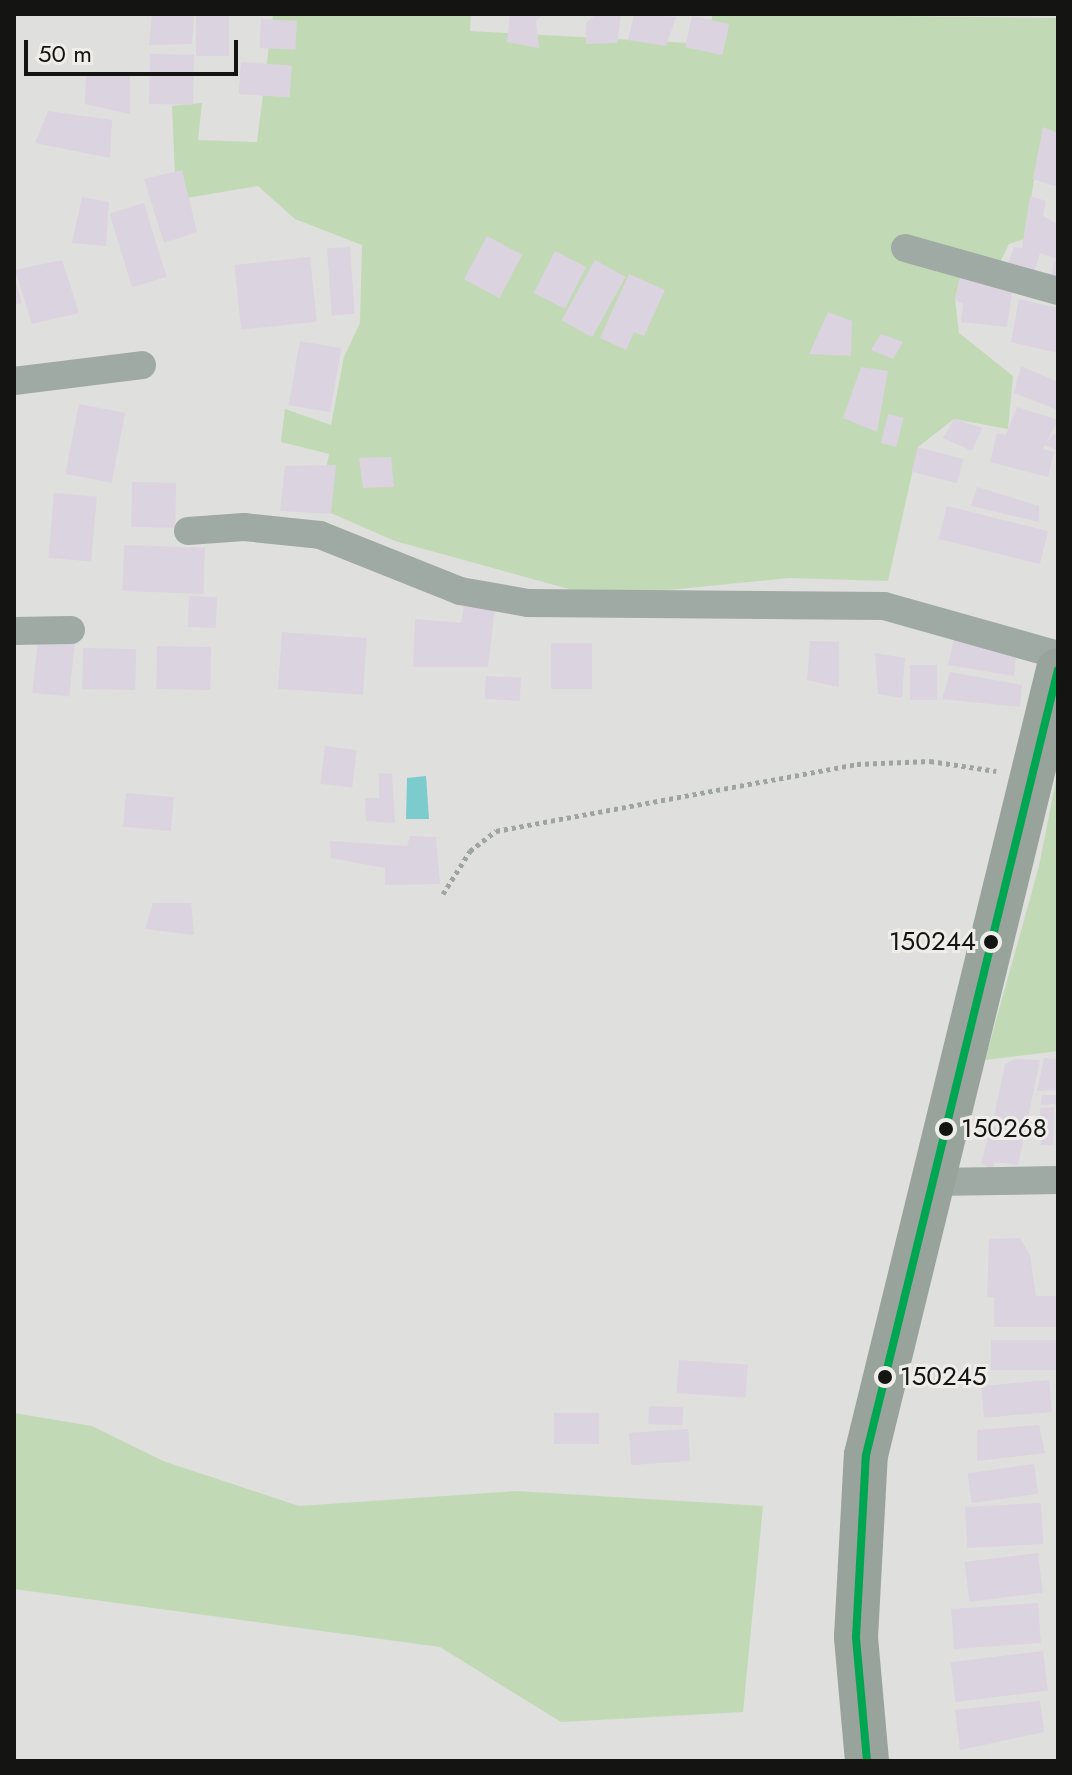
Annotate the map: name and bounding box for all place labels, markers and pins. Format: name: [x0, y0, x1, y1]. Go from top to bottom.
place label: 150244: [889, 926, 976, 958]
marker: 150244: [983, 934, 999, 950]
place label: 150268: [961, 1113, 1047, 1145]
marker: 150268: [938, 1121, 954, 1137]
place label: 150245: [900, 1361, 987, 1393]
marker: 150245: [877, 1369, 893, 1385]

